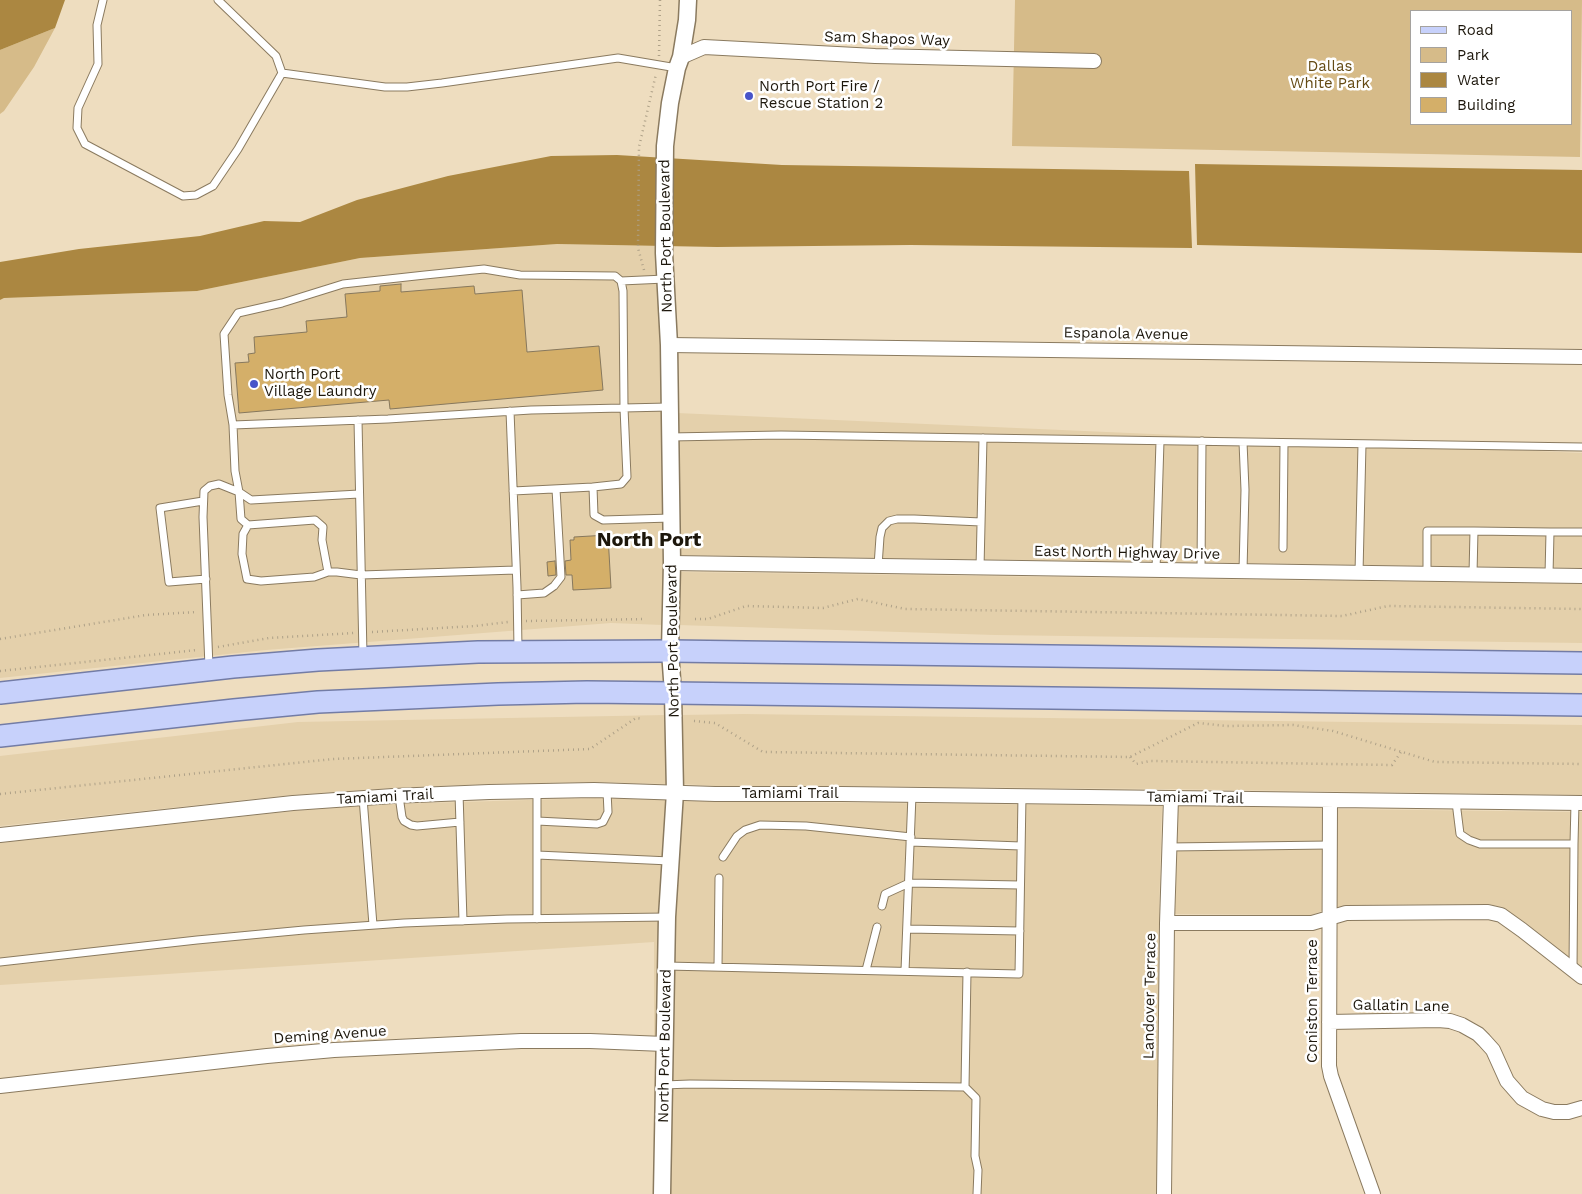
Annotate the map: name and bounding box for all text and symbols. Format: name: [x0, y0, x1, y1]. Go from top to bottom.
legend: [1410, 10, 1572, 125]
text: Road: [1457, 21, 1494, 39]
street label: Sam Shapos Way: [824, 28, 950, 50]
text: Park: [1457, 46, 1489, 64]
park label: Dallas White Park: [1290, 58, 1370, 93]
text: Water: [1457, 71, 1500, 89]
place label: North Port Fire / Rescue Station 2: [759, 78, 883, 113]
marker: North Port Fire / Rescue Station 2: [743, 90, 755, 102]
text: Building: [1457, 96, 1515, 114]
street label: North Port Boulevard: [656, 159, 676, 313]
street label: Espanola Avenue: [1063, 324, 1189, 344]
place label: North Port Village Laundry: [264, 366, 376, 401]
marker: North Port Village Laundry: [248, 378, 260, 390]
district label: North Port: [597, 528, 701, 552]
street label: East North Highway Drive: [1034, 542, 1220, 564]
street label: North Port Boulevard: [663, 564, 683, 718]
street label: Tamiami Trail: [336, 785, 434, 809]
street label: Tamiami Trail: [741, 785, 839, 803]
street label: Tamiami Trail: [1146, 788, 1244, 808]
street label: Landover Terrace: [1140, 933, 1160, 1059]
street label: Coniston Terrace: [1304, 939, 1322, 1063]
street label: North Port Boulevard: [655, 969, 675, 1123]
street label: Gallatin Lane: [1352, 996, 1450, 1016]
street label: Deming Avenue: [273, 1022, 387, 1048]

